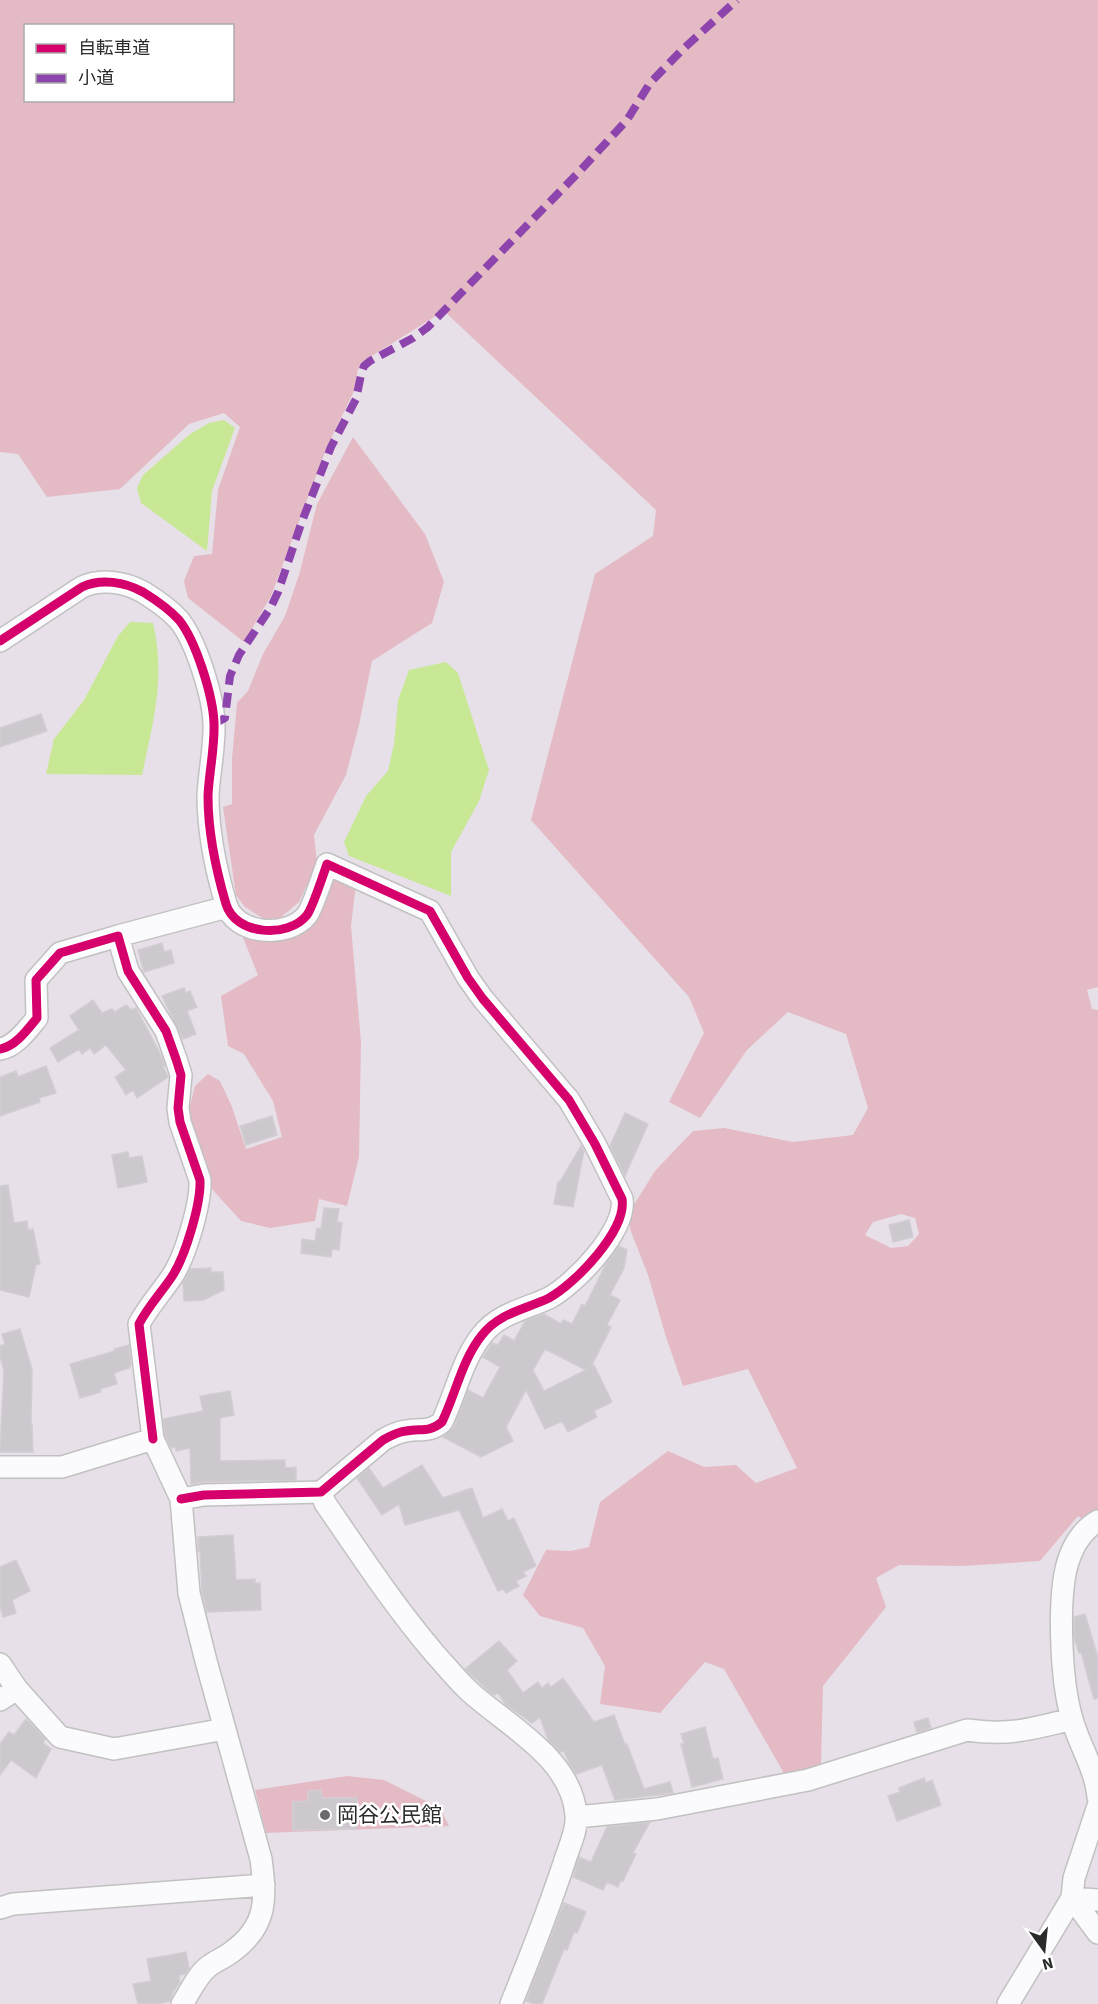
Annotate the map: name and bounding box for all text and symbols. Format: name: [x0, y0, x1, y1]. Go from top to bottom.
legend: [24, 24, 234, 102]
text: 自転車道: [78, 36, 150, 61]
text: 小道: [78, 66, 114, 91]
place label: 岡谷公民館: [337, 1800, 442, 1830]
marker: 岡谷公民館: [318, 1808, 332, 1822]
north arrow: [1014, 1920, 1074, 1980]
text: N: [1040, 1952, 1056, 1976]

